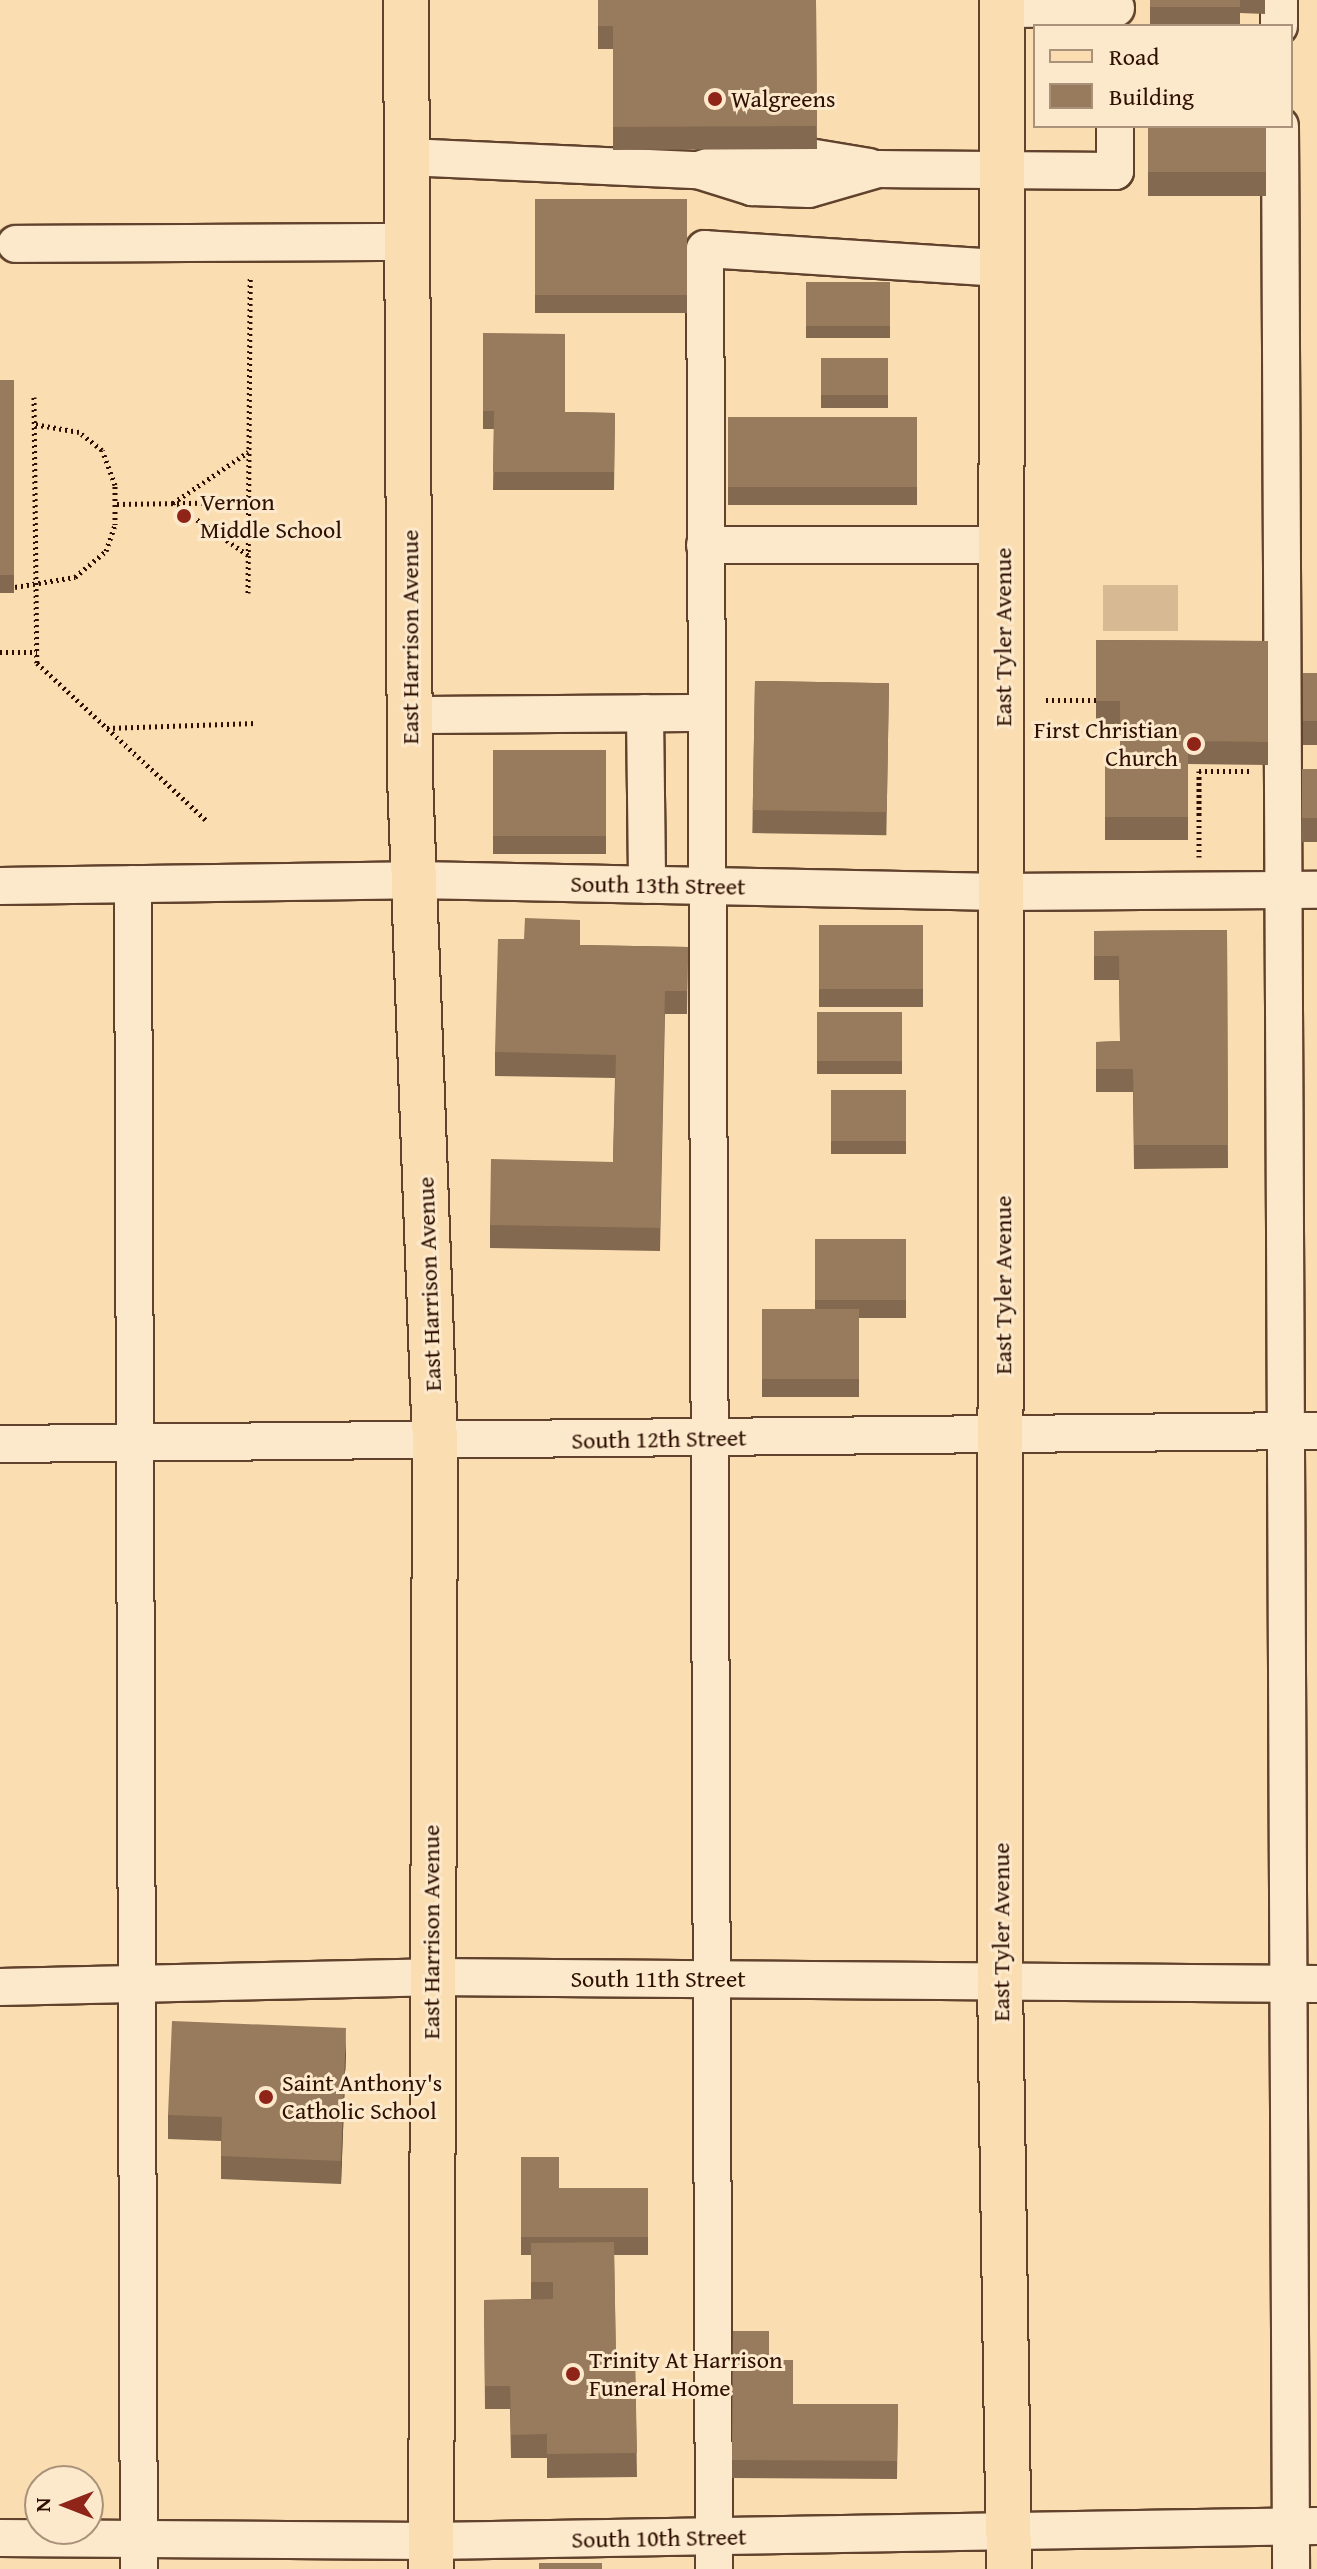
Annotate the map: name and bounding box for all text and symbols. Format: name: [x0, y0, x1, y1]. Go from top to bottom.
legend: [1033, 24, 1293, 128]
text: Road: [1109, 39, 1159, 74]
text: Building: [1109, 79, 1194, 114]
place label: Walgreens: [731, 85, 836, 113]
marker: Walgreens: [706, 90, 724, 108]
place label: Vernon Middle School: [200, 488, 342, 544]
marker: Vernon Middle School: [175, 507, 193, 525]
street label: East Harrison Avenue: [396, 530, 424, 744]
street label: East Tyler Avenue: [989, 547, 1017, 727]
place label: First Christian Church: [1034, 716, 1178, 772]
marker: First Christian Church: [1185, 735, 1203, 753]
street label: South 13th Street: [570, 869, 746, 901]
street label: East Harrison Avenue: [411, 1176, 447, 1392]
street label: East Tyler Avenue: [989, 1195, 1017, 1375]
street label: South 12th Street: [571, 1423, 747, 1455]
street label: East Harrison Avenue: [417, 1825, 445, 2039]
street label: East Tyler Avenue: [987, 1842, 1015, 2022]
street label: South 11th Street: [570, 1965, 746, 1993]
place label: Saint Anthony's Catholic School: [282, 2069, 442, 2125]
marker: Saint Anthony's Catholic School: [257, 2088, 275, 2106]
place label: Trinity At Harrison Funeral Home: [589, 2346, 782, 2402]
marker: Trinity At Harrison Funeral Home: [564, 2365, 582, 2383]
north arrow: [24, 2465, 104, 2545]
text: N: [26, 2498, 58, 2512]
street label: South 10th Street: [571, 2522, 747, 2554]

